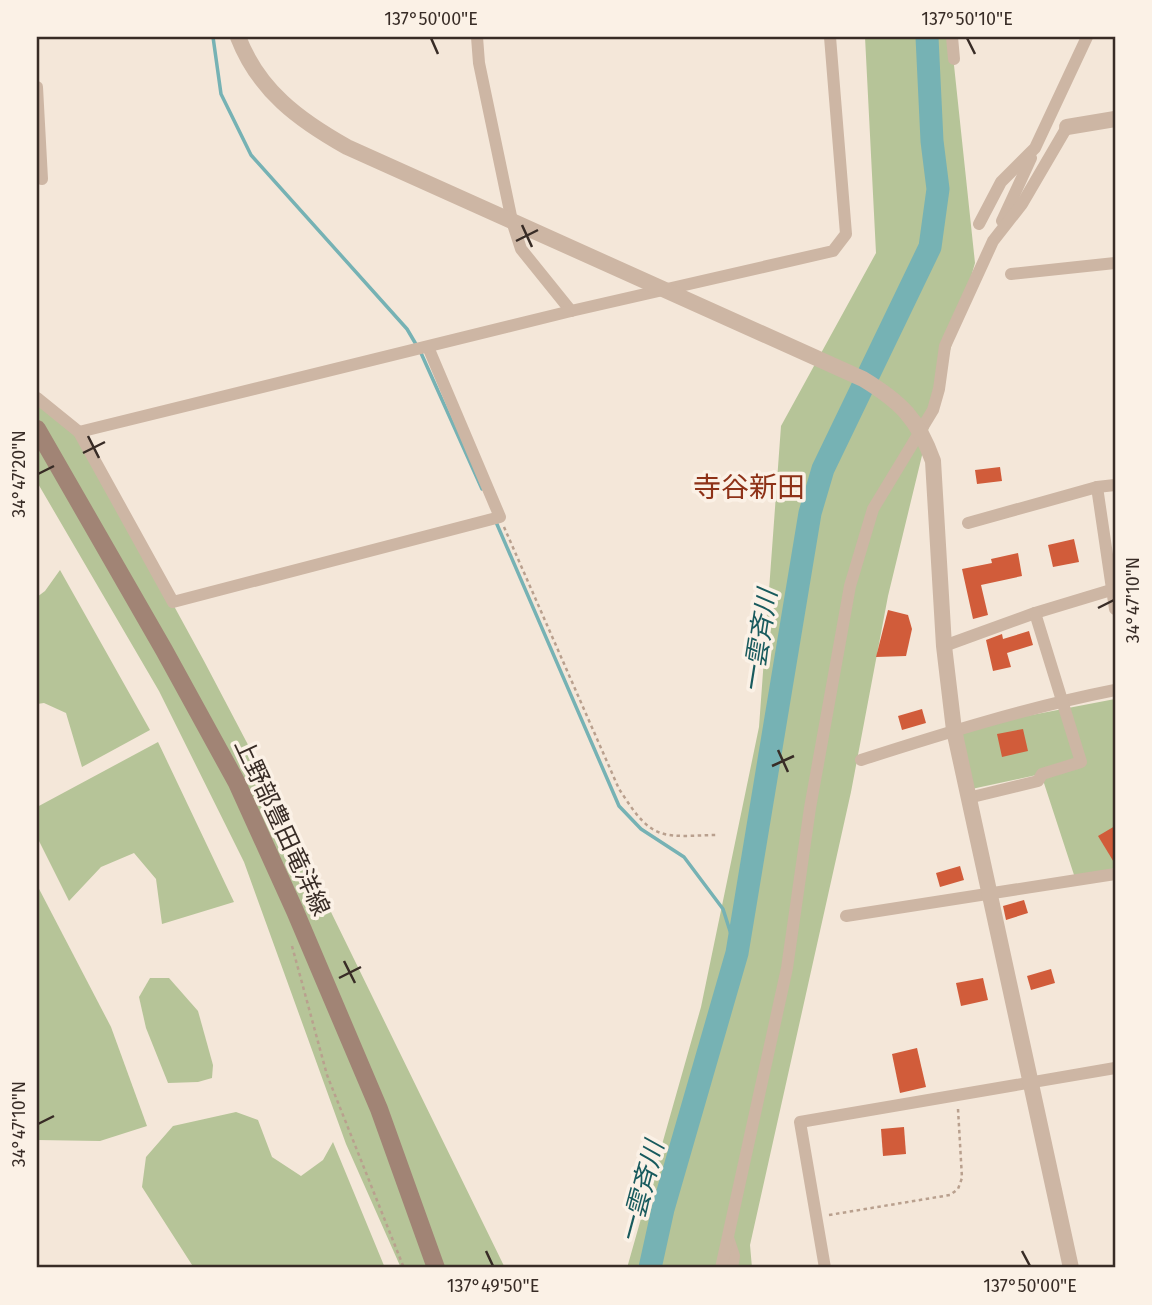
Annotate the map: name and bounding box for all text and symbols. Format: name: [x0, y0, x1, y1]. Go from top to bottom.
text: 137°50'00"E: [384, 8, 478, 30]
text: 137°50'10"E: [921, 8, 1013, 30]
text: 34°47'20"N: [8, 430, 30, 518]
district label: 寺谷新田: [693, 471, 805, 504]
text: 34°47'10"N: [1122, 557, 1144, 643]
water label: 一雲斉川: [737, 584, 784, 695]
street label: 上野部豊田竜洋線: [229, 734, 335, 920]
text: 34°47'10"N: [8, 1081, 30, 1167]
water label: 一雲斉川: [614, 1135, 671, 1246]
text: 137°49'50"E: [447, 1275, 539, 1297]
text: 137°50'00"E: [983, 1275, 1077, 1297]

